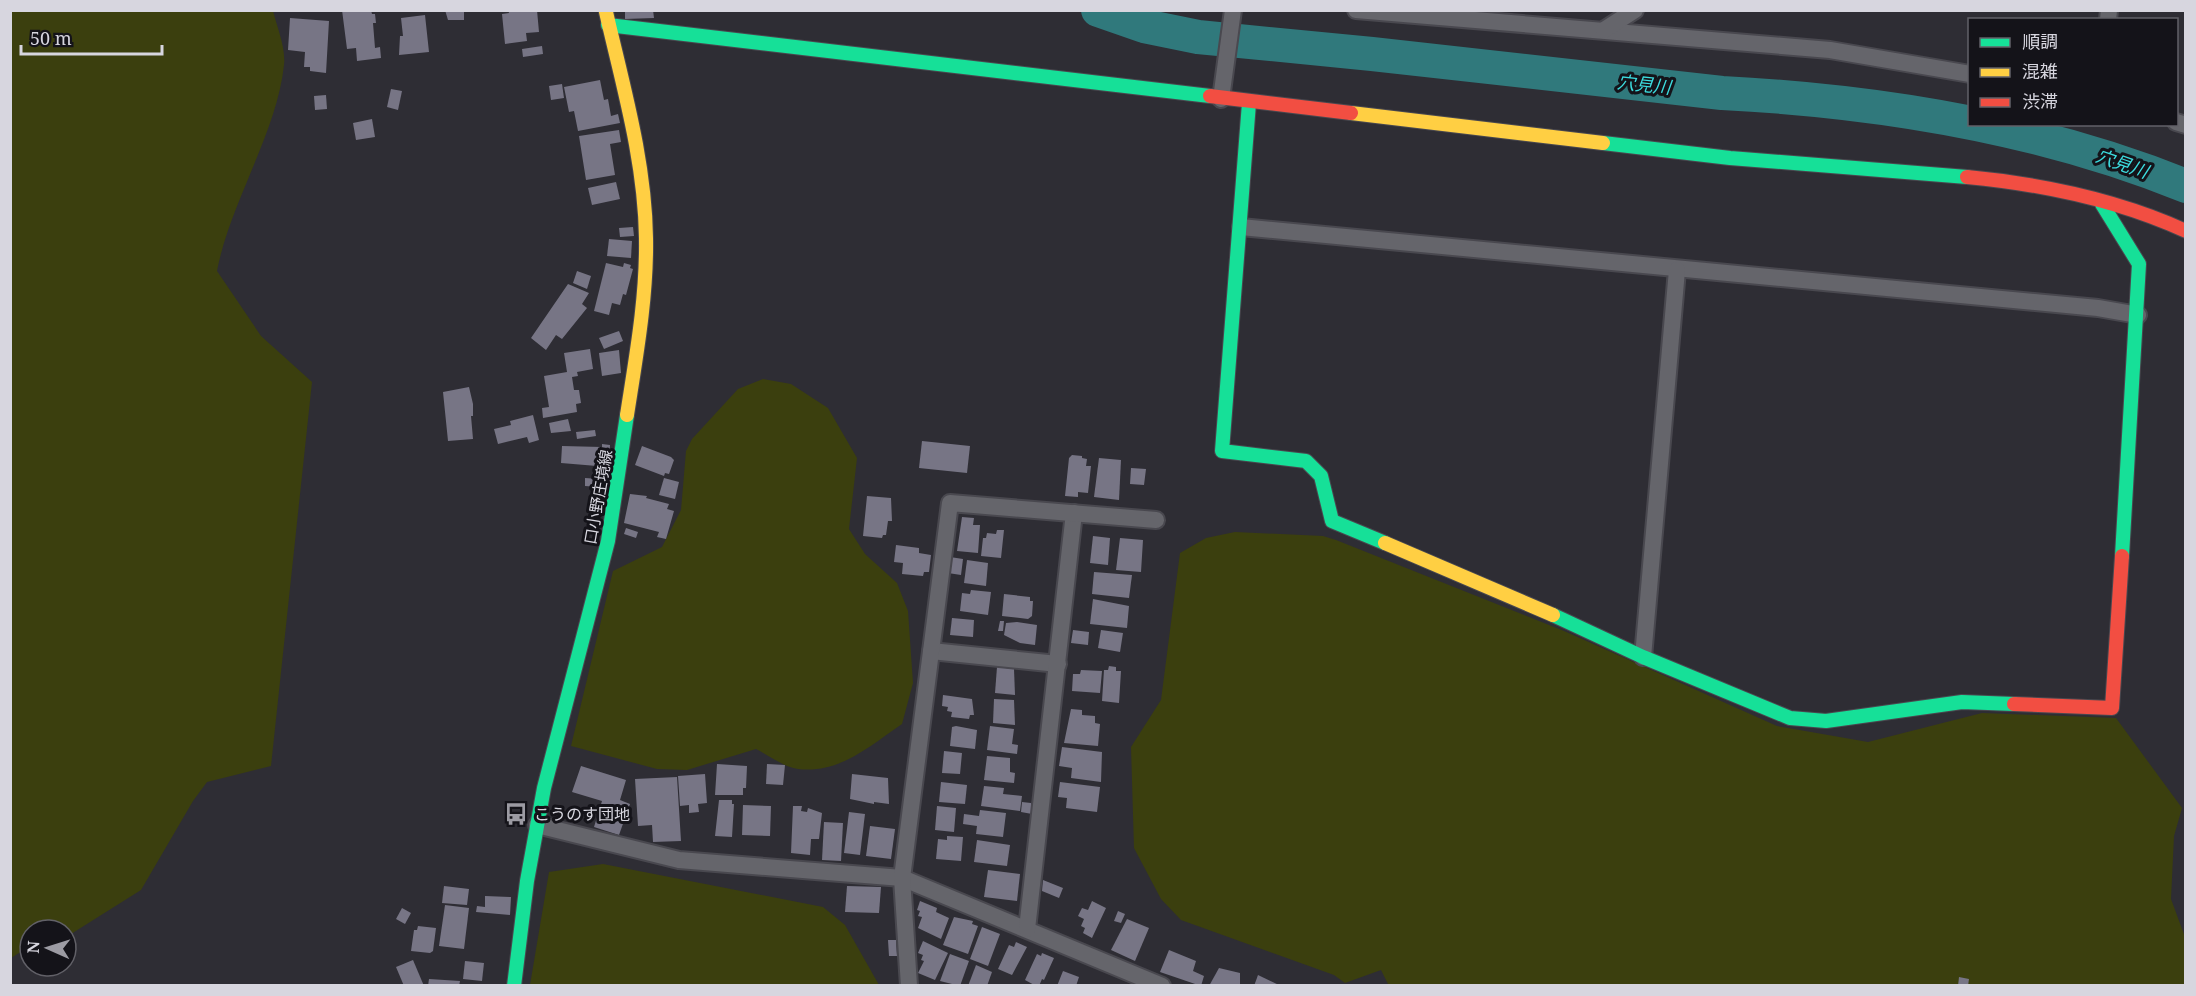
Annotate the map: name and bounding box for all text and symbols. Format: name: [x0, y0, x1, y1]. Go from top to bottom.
scale bar: [21, 18, 162, 56]
legend: [1968, 18, 2178, 126]
text: 50 m: [30, 26, 72, 50]
text: 順調: [2022, 29, 2058, 53]
text: 混雑: [2022, 59, 2058, 83]
water label: 穴見川: [1616, 69, 1674, 99]
text: 渋滞: [2022, 89, 2058, 113]
water label: 穴見川: [2093, 143, 2154, 184]
street label: 口小野庄境線: [579, 448, 617, 546]
bus stop icon: こうのす団地: [503, 801, 529, 827]
place label: こうのす団地: [534, 803, 630, 825]
north arrow: [18, 918, 78, 978]
text: N: [22, 940, 44, 954]

